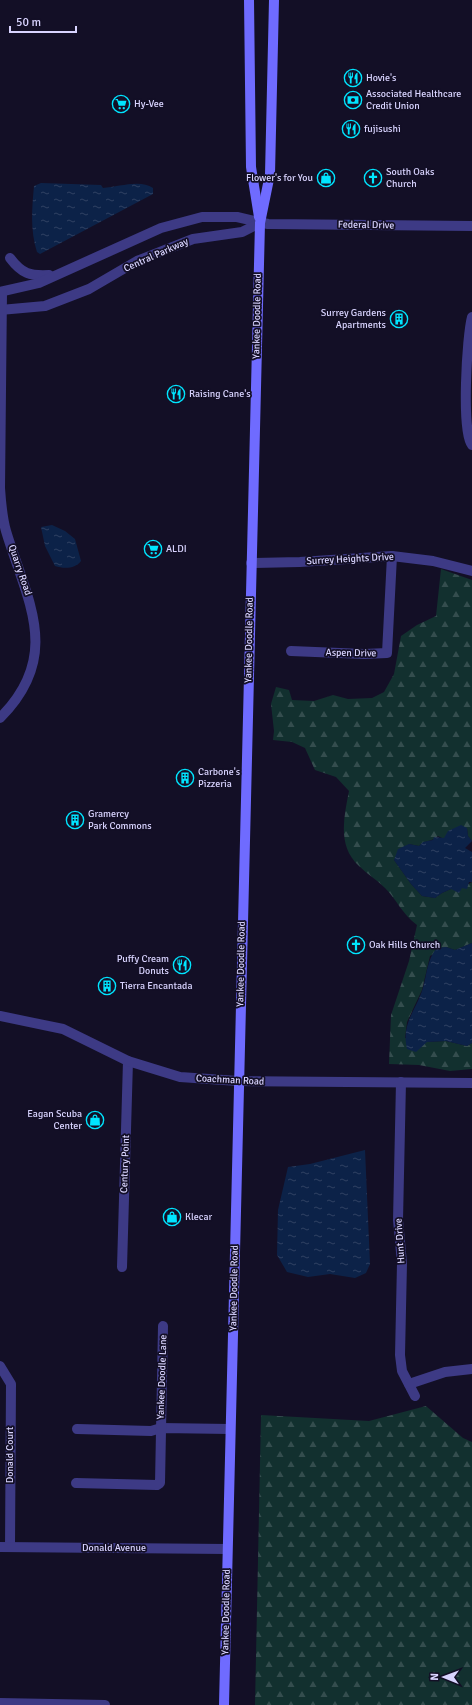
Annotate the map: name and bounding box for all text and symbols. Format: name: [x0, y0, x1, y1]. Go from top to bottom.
scale bar: [10, 8, 76, 34]
text: 50 m: [16, 15, 41, 30]
restaurant icon: Hovie's: [343, 68, 363, 88]
place label: Hovie's: [366, 72, 397, 84]
place label: Associated Healthcare Credit Union: [366, 88, 461, 112]
bank icon: Associated Healthcare Credit Union: [343, 90, 363, 110]
supermarket icon: Hy-Vee: [111, 94, 131, 114]
place label: Hy-Vee: [134, 98, 164, 110]
restaurant icon: fujisushi: [341, 119, 361, 139]
place label: fujisushi: [364, 123, 401, 135]
place label: South Oaks Church: [386, 166, 435, 190]
shop icon: Flower's for You: [316, 168, 336, 188]
church icon: South Oaks Church: [363, 168, 383, 188]
place label: Flower's for You: [246, 172, 313, 184]
street label: Federal Drive: [338, 219, 394, 231]
street label: Central Parkway: [122, 235, 191, 275]
street label: Yankee Doodle Road: [250, 273, 264, 359]
place label: Surrey Gardens Apartments: [321, 307, 387, 331]
building icon: Surrey Gardens Apartments: [389, 309, 409, 329]
restaurant icon: Raising Cane's: [166, 384, 186, 404]
place label: Raising Cane's: [189, 388, 251, 400]
supermarket icon: ALDI: [143, 539, 163, 559]
street label: Quarry Road: [6, 543, 34, 597]
place label: ALDI: [166, 543, 187, 555]
street label: Surrey Heights Drive: [306, 551, 394, 567]
street label: Yankee Doodle Road: [242, 597, 256, 683]
street label: Aspen Drive: [325, 647, 377, 659]
place label: Carbone's Pizzeria: [198, 766, 241, 790]
building icon: Carbone's Pizzeria: [175, 768, 195, 788]
place label: Gramercy Park Commons: [88, 808, 152, 832]
building icon: Gramercy Park Commons: [65, 810, 85, 830]
street label: Yankee Doodle Road: [234, 921, 248, 1007]
church icon: Oak Hills Church: [346, 935, 366, 955]
place label: Oak Hills Church: [369, 939, 440, 951]
place label: Puffy Cream Donuts: [117, 953, 170, 977]
restaurant icon: Puffy Cream Donuts: [172, 955, 192, 975]
building icon: Tierra Encantada: [97, 976, 117, 996]
place label: Tierra Encantada: [120, 980, 192, 992]
street label: Coachman Road: [196, 1072, 264, 1088]
place label: Eagan Scuba Center: [27, 1108, 82, 1132]
shop icon: Eagan Scuba Center: [85, 1110, 105, 1130]
street label: Century Point: [118, 1134, 132, 1193]
shop icon: Klecar: [162, 1207, 182, 1227]
place label: Klecar: [185, 1211, 213, 1223]
street label: Hunt Drive: [392, 1218, 408, 1264]
street label: Yankee Doodle Road: [227, 1245, 241, 1331]
street label: Yankee Doodle Lane: [155, 1334, 169, 1420]
street label: Donald Court: [4, 1426, 16, 1483]
street label: Donald Avenue: [82, 1542, 146, 1554]
street label: Yankee Doodle Road: [219, 1569, 233, 1655]
north arrow: [424, 1657, 464, 1697]
text: N: [428, 1673, 441, 1681]

